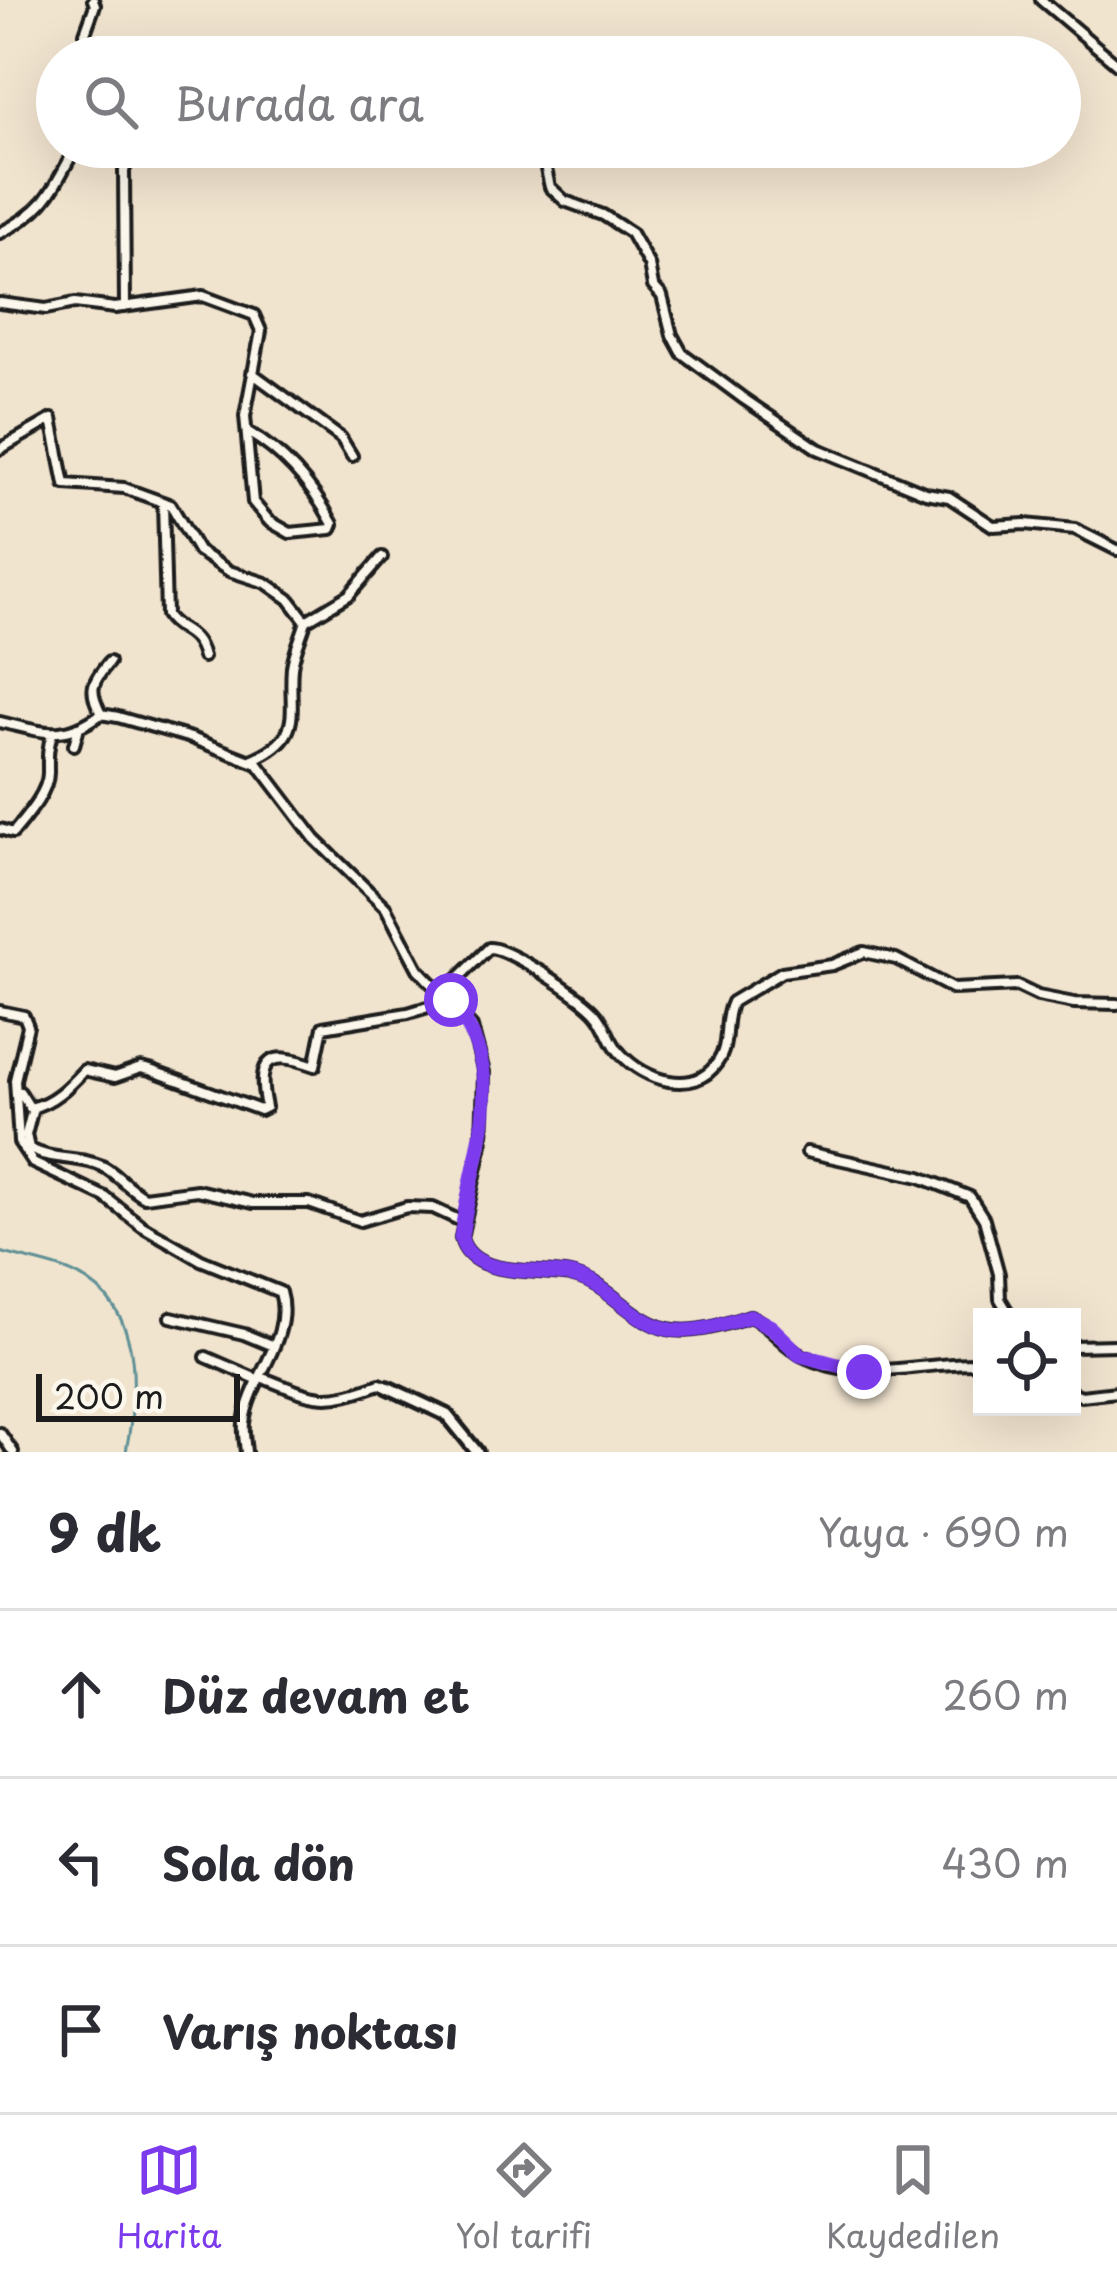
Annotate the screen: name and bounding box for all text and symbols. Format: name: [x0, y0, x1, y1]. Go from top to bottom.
search box: [36, 36, 1081, 168]
text: Burada ara: [174, 68, 424, 136]
icon: search: [78, 69, 144, 135]
route start: [424, 973, 478, 1027]
map controls: [973, 1308, 1081, 1416]
button: locate: [973, 1308, 1081, 1416]
route end: [837, 1345, 891, 1399]
scale bar: [36, 1368, 240, 1421]
text: 200 m: [54, 1370, 164, 1420]
text: 9 dk: [48, 1492, 161, 1569]
text: Yaya · 690 m: [818, 1501, 1069, 1560]
text: Düz devam et: [162, 1660, 470, 1728]
icon: ahead: [48, 1661, 114, 1727]
text: 260 m: [942, 1664, 1069, 1723]
text: Sola dön: [162, 1828, 355, 1896]
icon: left: [48, 1829, 114, 1895]
text: 430 m: [942, 1832, 1069, 1891]
text: Varış noktası: [162, 1996, 458, 2064]
icon: arrive: [48, 1997, 114, 2063]
tab: Harita: [117, 2137, 222, 2259]
tab: Yol tarifi: [455, 2137, 592, 2259]
tab: Kaydedilen: [826, 2137, 1000, 2259]

